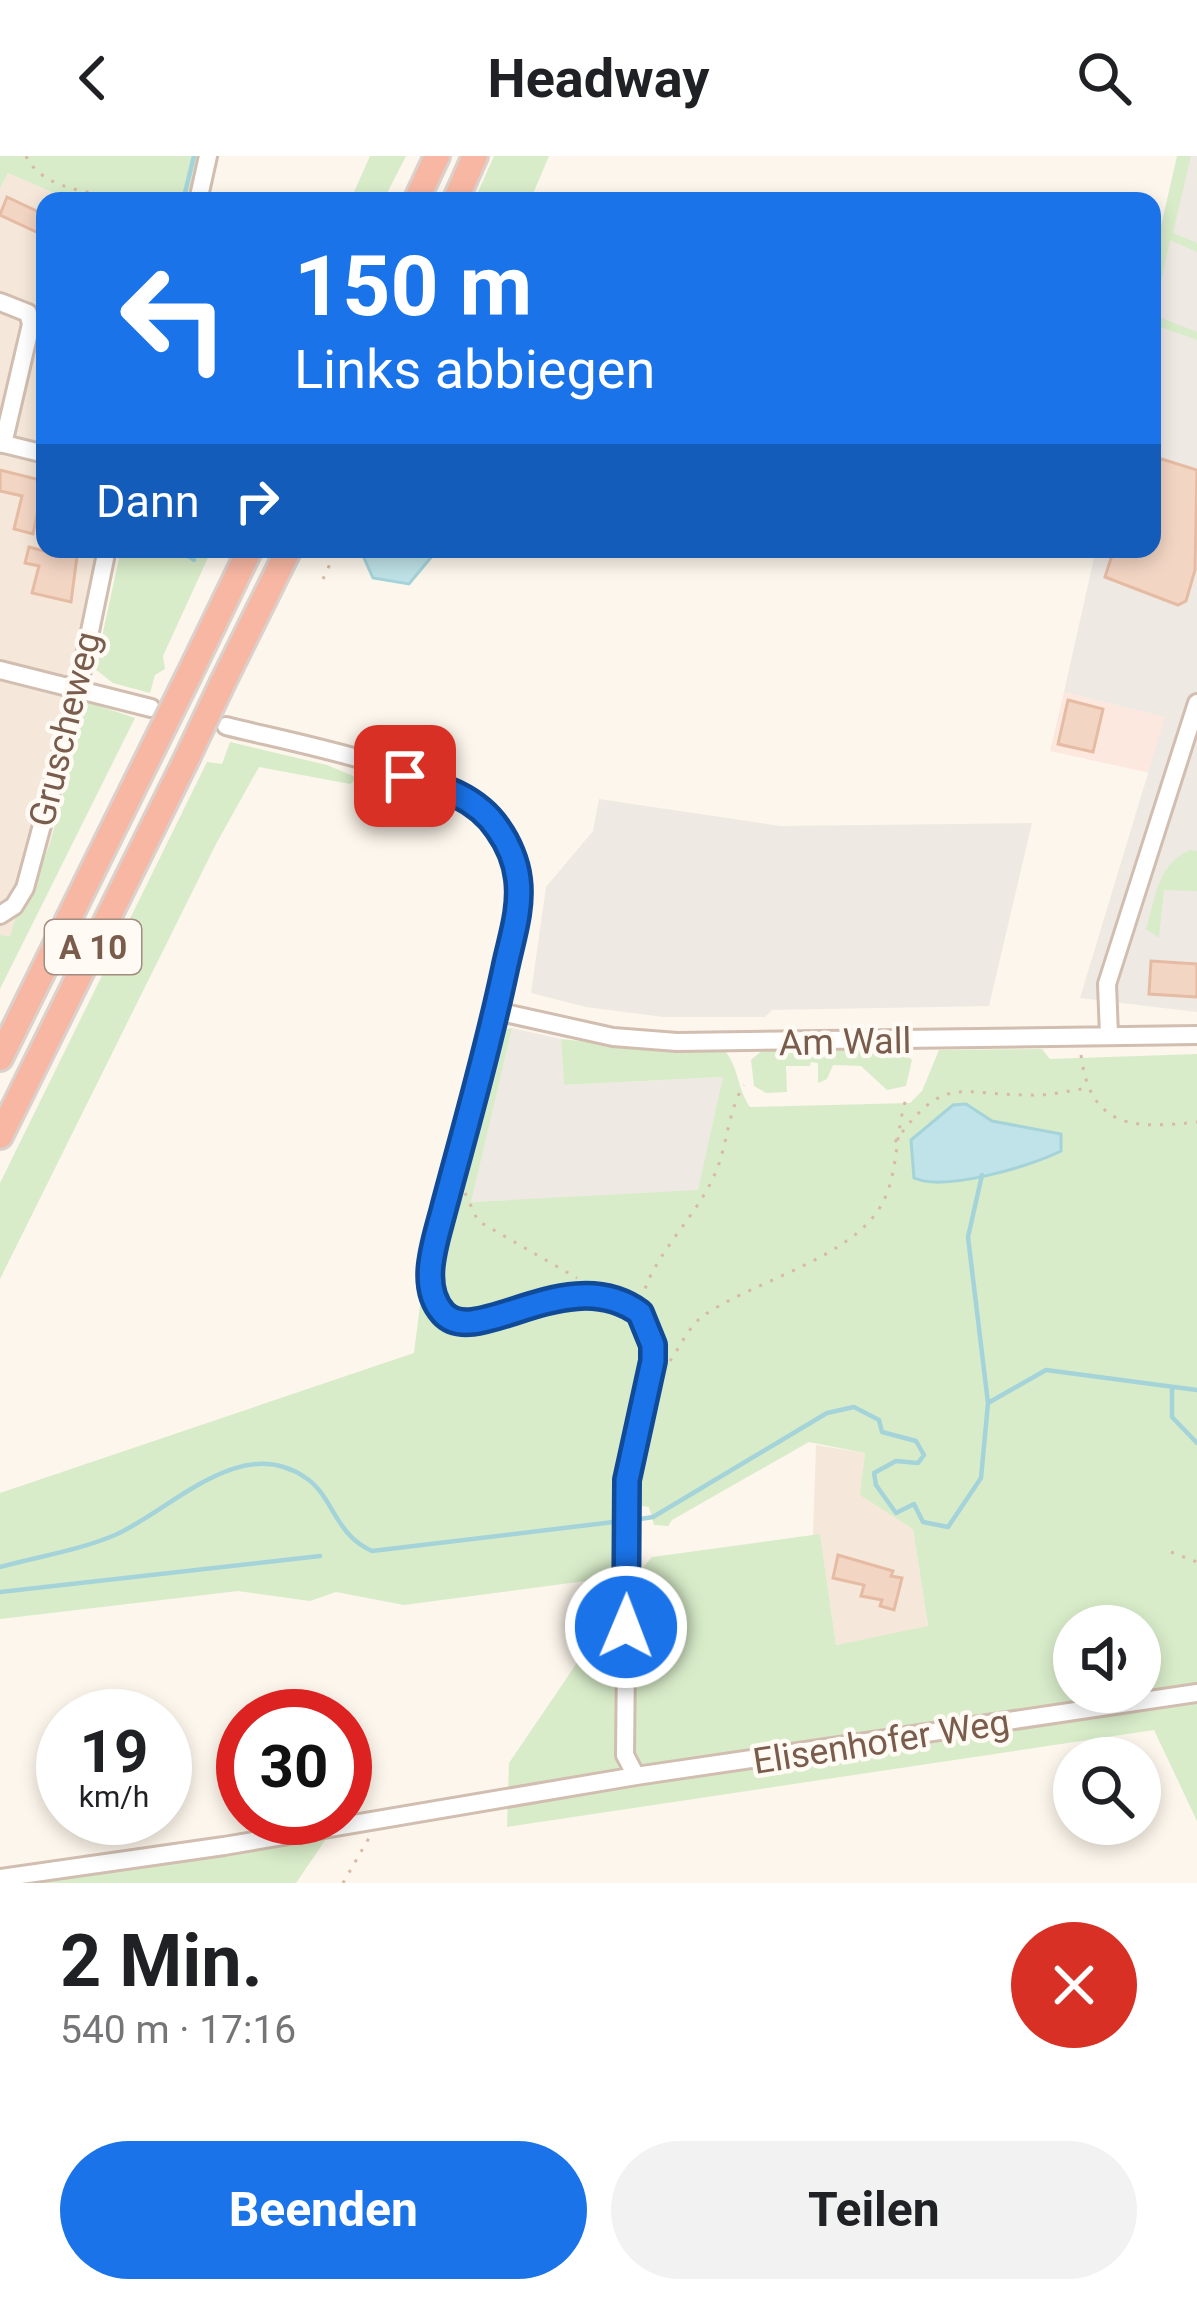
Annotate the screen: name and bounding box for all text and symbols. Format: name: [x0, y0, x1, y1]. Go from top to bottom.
icon: back: [60, 45, 126, 111]
icon: search: [1071, 45, 1137, 111]
text: Headway: [488, 47, 709, 110]
text: 150 m: [294, 237, 532, 336]
icon: left: [96, 240, 252, 396]
text: Links abbiegen: [294, 338, 655, 401]
icon: right: [224, 468, 290, 534]
text: Dann: [96, 475, 200, 528]
street label: Gruscheweg: [20, 627, 109, 831]
pin: [354, 725, 456, 827]
icon: arrive: [372, 743, 438, 809]
road number: A 10: [45, 920, 141, 974]
street label: Am Wall: [778, 1020, 912, 1064]
position arrow: [563, 1564, 689, 1690]
map controls: [1053, 1605, 1161, 1845]
button: sound: [1053, 1605, 1161, 1713]
speed limit sign: 30: [216, 1689, 372, 1845]
street label: Elisenhofer Weg: [750, 1701, 1012, 1783]
text: 19: [80, 1716, 148, 1787]
button: search: [1053, 1737, 1161, 1845]
text: km/h: [79, 1779, 149, 1814]
text: 2 Min.: [60, 1919, 263, 2004]
button: close: [1011, 1922, 1137, 2048]
text: 540 m · 17:16: [60, 2007, 296, 2053]
button: Beenden: [60, 2141, 587, 2279]
button: Teilen: [611, 2141, 1137, 2279]

